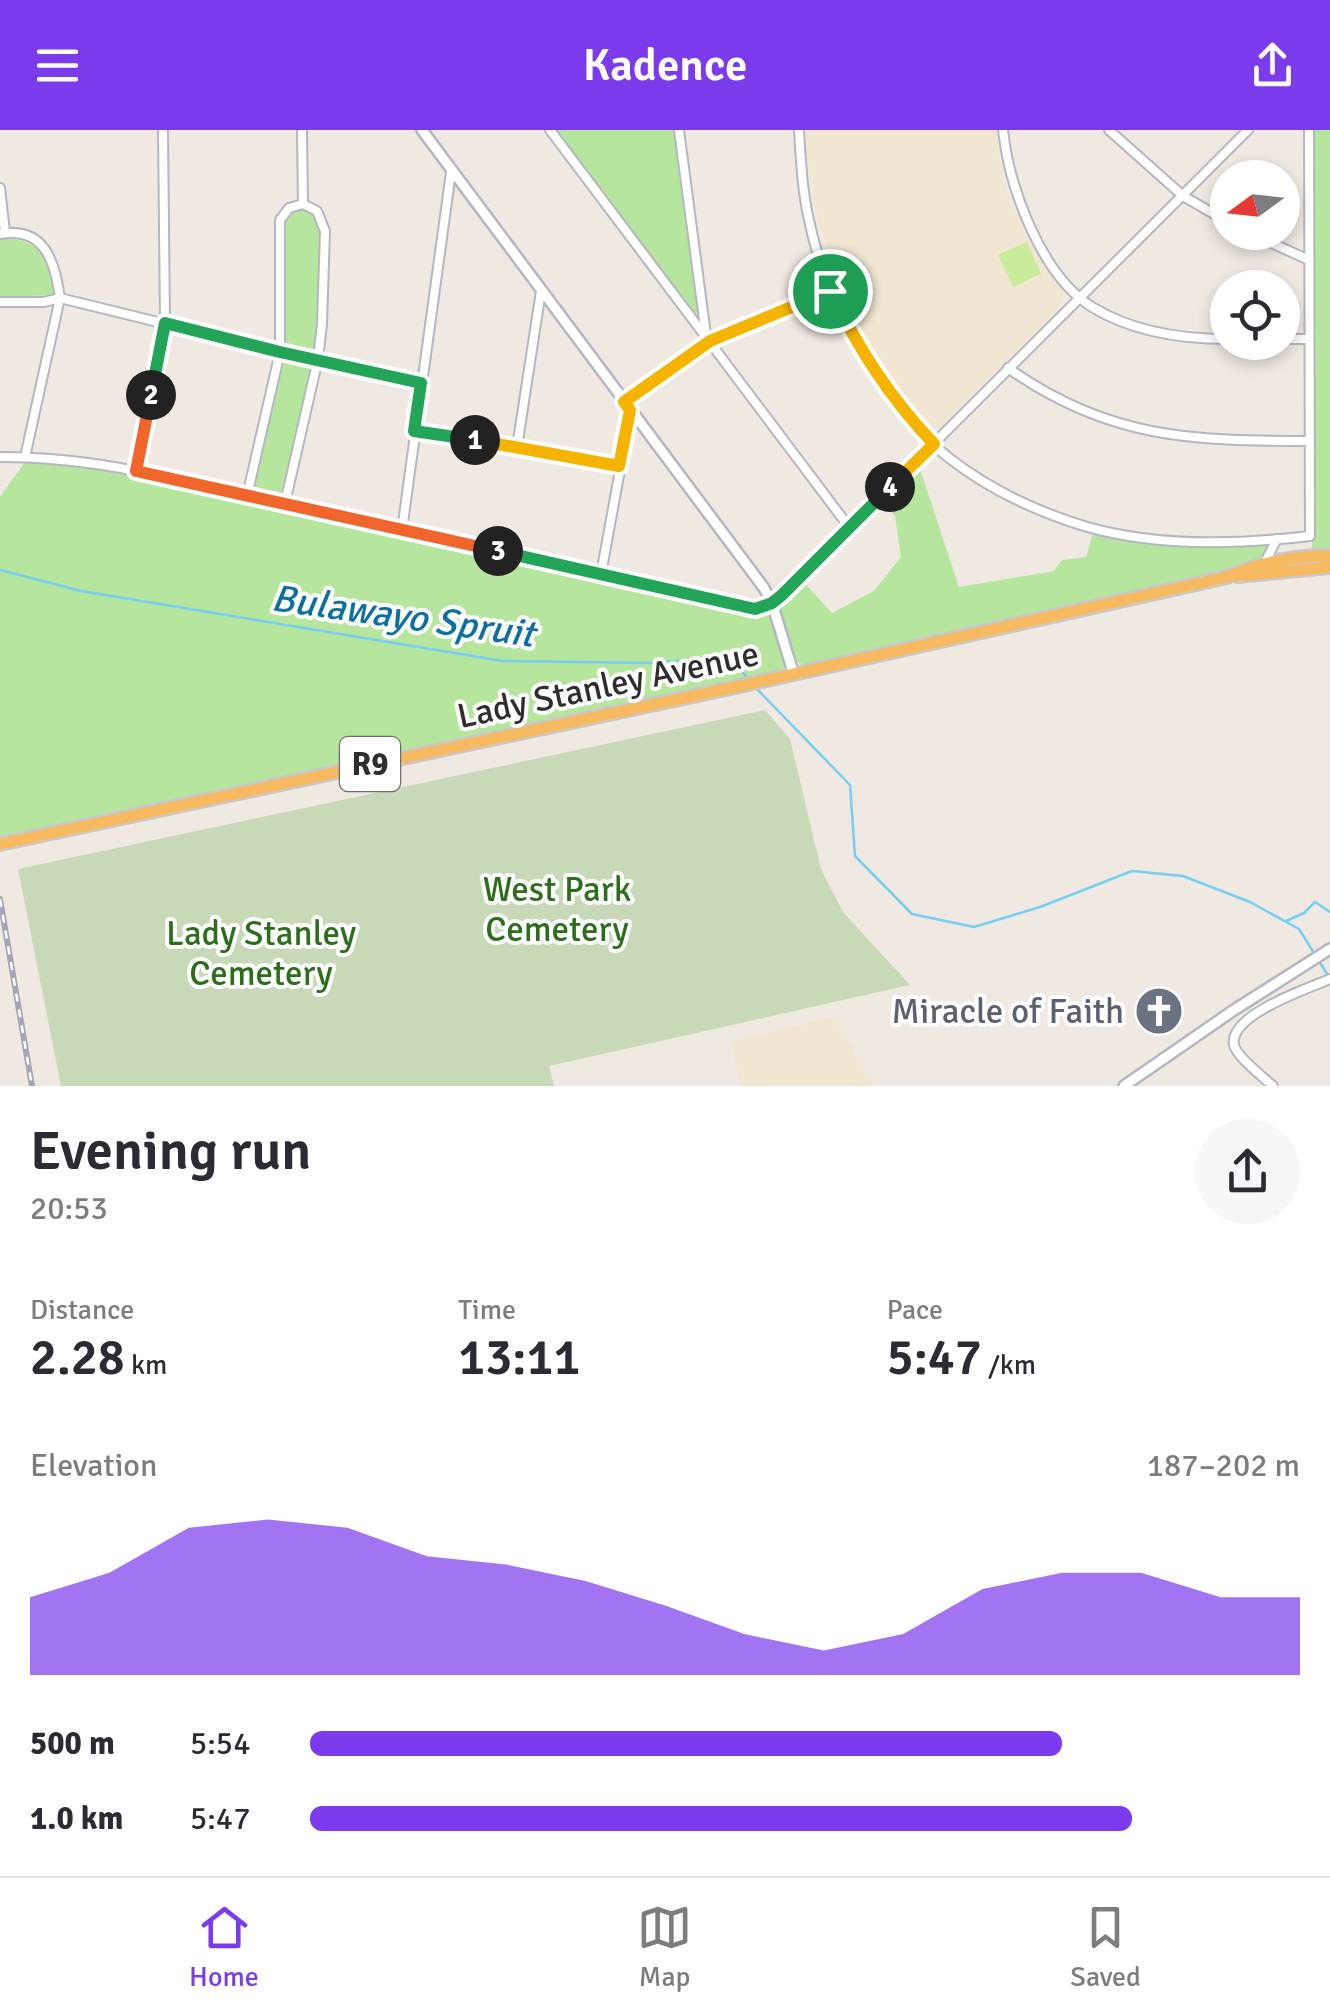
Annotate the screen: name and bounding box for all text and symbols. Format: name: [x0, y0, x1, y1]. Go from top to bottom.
icon: menu: [30, 38, 85, 93]
text: Kadence: [583, 38, 747, 93]
icon: share: [1245, 38, 1300, 93]
north arrow: [1210, 160, 1300, 250]
map controls: [1210, 160, 1300, 360]
pin: [788, 249, 873, 334]
icon: arrive: [803, 264, 858, 319]
button: locate: [1210, 270, 1300, 360]
pin: 2: [126, 370, 176, 420]
text: 2: [143, 378, 159, 412]
pin: 1: [450, 415, 500, 465]
text: 1: [467, 423, 483, 457]
pin: 4: [865, 462, 915, 512]
text: 4: [882, 470, 898, 504]
pin: 3: [473, 526, 523, 576]
text: 3: [490, 534, 506, 568]
water label: Bulawayo Spruit: [269, 574, 541, 658]
street label: Lady Stanley Avenue: [453, 632, 763, 738]
road number: R9: [340, 737, 400, 791]
park label: West Park Cemetery: [483, 868, 631, 951]
park label: Lady Stanley Cemetery: [166, 912, 356, 995]
church icon: Miracle of Faith: [1133, 985, 1185, 1037]
place label: Miracle of Faith: [891, 990, 1124, 1033]
text: Evening run: [30, 1117, 311, 1185]
button: share: [1195, 1119, 1300, 1224]
text: 20:53: [30, 1189, 108, 1228]
text: Distance: [30, 1293, 134, 1327]
text: Time: [458, 1293, 516, 1327]
text: Pace: [887, 1293, 943, 1327]
text: 2.28: [30, 1327, 125, 1389]
text: 13:11: [458, 1327, 580, 1389]
text: 5:47: [887, 1327, 982, 1389]
text: km: [125, 1348, 167, 1382]
text: /km: [982, 1348, 1036, 1382]
text: Elevation: [30, 1446, 157, 1485]
text: 187–202 m: [1147, 1446, 1300, 1485]
text: 500 m: [30, 1724, 115, 1763]
text: 5:54: [190, 1724, 250, 1763]
text: 1.0 km: [30, 1799, 123, 1838]
text: 5:47: [190, 1799, 250, 1838]
tab: Home: [189, 1900, 259, 1994]
tab: Map: [637, 1900, 692, 1994]
tab: Saved: [1070, 1900, 1141, 1994]

